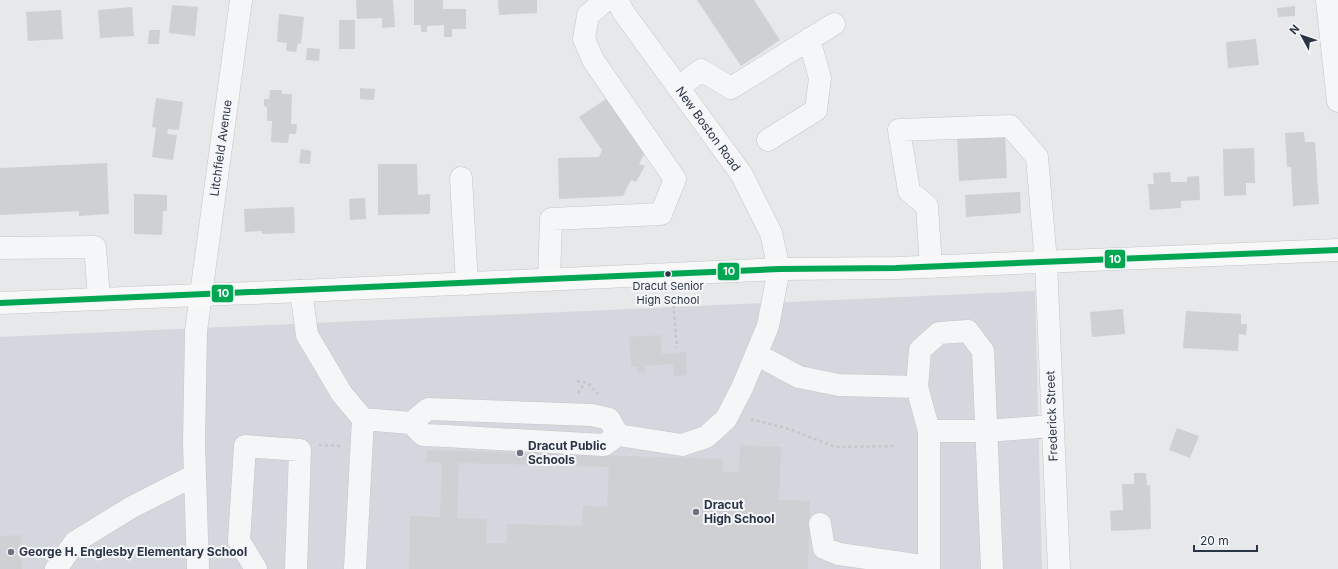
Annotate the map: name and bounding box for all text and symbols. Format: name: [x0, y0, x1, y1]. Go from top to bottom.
north arrow: [1282, 16, 1322, 56]
text: N: [1286, 22, 1302, 37]
street label: New Boston Road: [673, 84, 744, 174]
street label: Litchfield Avenue: [206, 99, 235, 197]
line badge: 10: [1104, 249, 1126, 269]
text: 10: [1109, 252, 1121, 266]
line badge: 10: [717, 262, 740, 281]
text: 10: [723, 264, 735, 278]
marker: Dracut Senior High School: [663, 269, 673, 279]
place label: Dracut Senior High School: [632, 279, 704, 307]
line badge: 10: [211, 284, 234, 303]
text: 10: [217, 286, 229, 300]
street label: Frederick Street: [1042, 370, 1061, 462]
place label: Dracut Public Schools: [528, 438, 607, 467]
marker: Dracut Public Schools: [515, 448, 525, 458]
place label: Dracut High School: [704, 497, 774, 526]
marker: Dracut High School: [691, 507, 701, 517]
scale bar: [1194, 527, 1257, 553]
text: 20 m: [1200, 533, 1229, 548]
place label: George H. Englesby Elementary School: [19, 544, 247, 559]
marker: George H. Englesby Elementary School: [6, 547, 16, 557]

